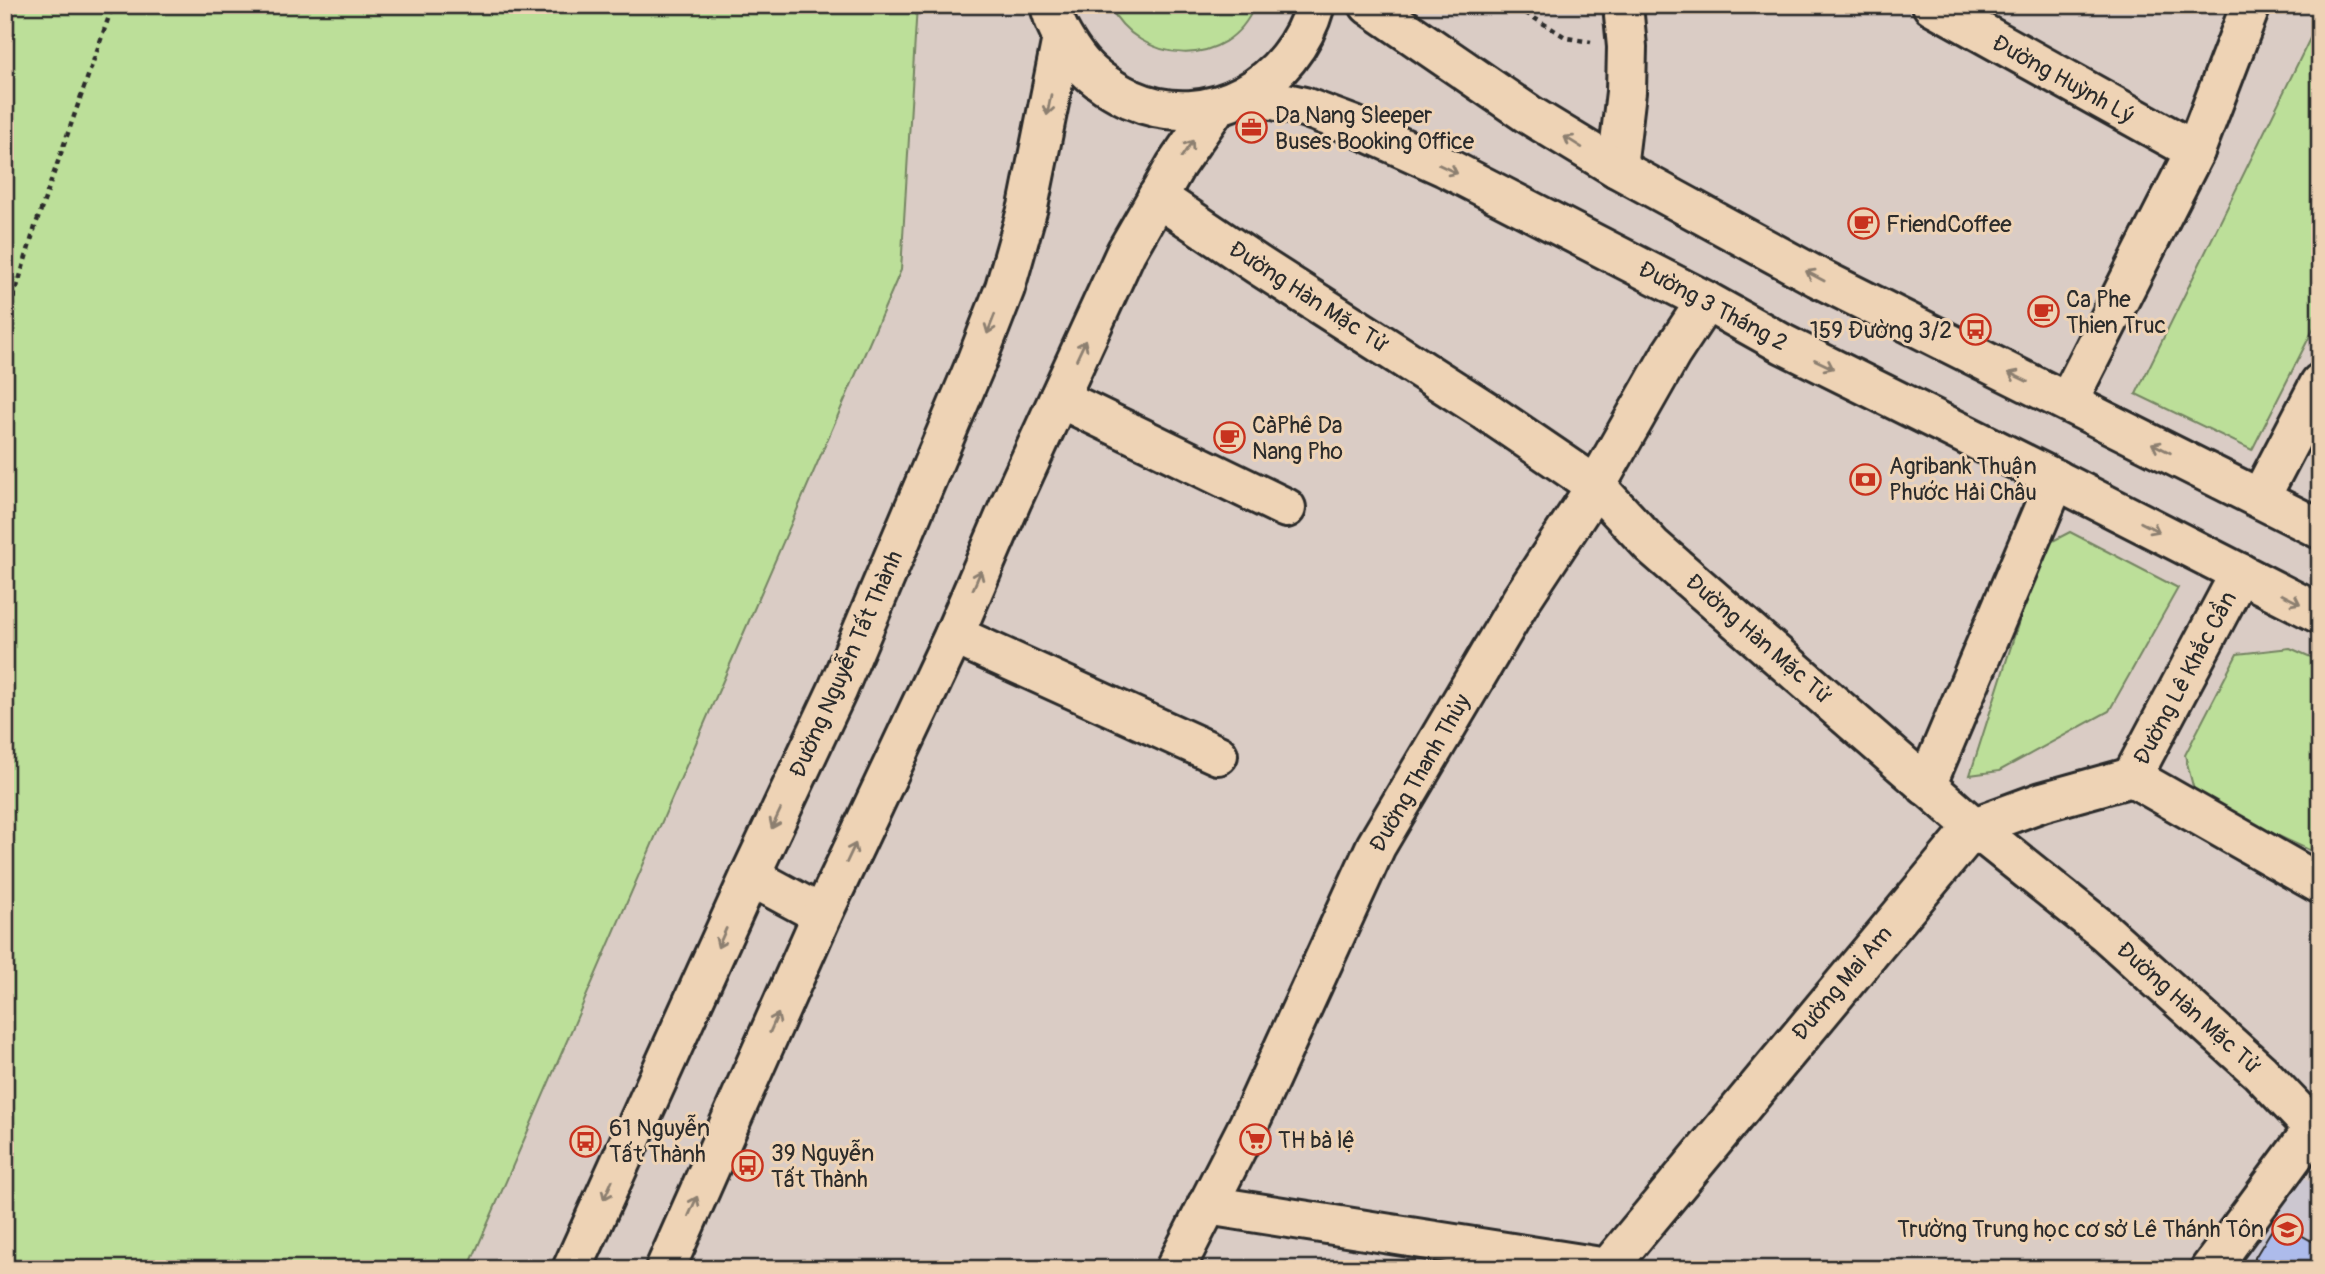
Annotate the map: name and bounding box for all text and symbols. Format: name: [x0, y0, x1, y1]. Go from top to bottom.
street label: Đường Huỳnh Lý: [1987, 28, 2139, 130]
one-way arrow: [1041, 93, 1055, 116]
place label: Da Nang Sleeper Buses Booking Office: [1275, 101, 1475, 156]
office icon: Da Nang Sleeper Buses Booking Office: [1235, 111, 1269, 145]
one-way arrow: [1563, 135, 1583, 149]
one-way arrow: [1180, 140, 1194, 160]
one-way arrow: [1437, 163, 1458, 177]
cafe icon: FriendCoffee: [1846, 207, 1880, 241]
place label: FriendCoffee: [1886, 210, 2012, 239]
street label: Đường Hàn Mặc Tử: [1223, 234, 1395, 360]
street label: Đường 3 Tháng 2: [1634, 255, 1792, 357]
one-way arrow: [1805, 269, 1825, 283]
place label: Ca Phe Thien Truc: [2066, 285, 2166, 340]
cafe icon: Ca Phe Thien Truc: [2026, 295, 2060, 329]
one-way arrow: [983, 313, 996, 335]
bus stop icon: 159 Đường 3/2: [1958, 313, 1992, 347]
place label: 159 Đường 3/2: [1810, 316, 1952, 345]
one-way arrow: [1075, 340, 1088, 362]
one-way arrow: [1813, 358, 1834, 372]
one-way arrow: [2008, 370, 2029, 383]
place label: CàPhê Da Nang Pho: [1252, 411, 1343, 466]
cafe icon: CàPhê Da Nang Pho: [1212, 421, 1246, 455]
one-way arrow: [2151, 441, 2171, 455]
place label: Agribank Thuận Phước Hải Châu: [1889, 452, 2037, 507]
bank icon: Agribank Thuận Phước Hải Châu: [1849, 462, 1883, 496]
one-way arrow: [2139, 520, 2160, 534]
street label: Đường Nguyễn Tất Thành: [783, 546, 909, 782]
street label: Đường Hàn Mặc Tử: [1680, 567, 1838, 711]
one-way arrow: [972, 570, 985, 591]
street label: Đường Lê Khắc Cần: [2127, 586, 2243, 770]
one-way arrow: [2280, 593, 2300, 607]
street label: Đường Thanh Thủy: [1363, 689, 1477, 857]
one-way arrow: [769, 808, 783, 829]
one-way arrow: [845, 843, 858, 864]
street label: Đường Mai Am: [1786, 920, 1898, 1046]
one-way arrow: [715, 927, 728, 948]
street label: Đường Hàn Mặc Tử: [2111, 935, 2267, 1081]
one-way arrow: [768, 1013, 781, 1034]
place label: 61 Nguyễn Tất Thành: [609, 1114, 710, 1169]
supermarket icon: TH bà lệ: [1238, 1123, 1272, 1157]
bus stop icon: 61 Nguyễn Tất Thành: [569, 1124, 603, 1158]
place label: TH bà lệ: [1278, 1126, 1355, 1155]
place label: 39 Nguyễn Tất Thành: [771, 1139, 874, 1194]
bus stop icon: 39 Nguyễn Tất Thành: [731, 1149, 765, 1183]
one-way arrow: [601, 1178, 614, 1200]
one-way arrow: [687, 1196, 700, 1218]
school or university icon: Trường Trung học cơ sở Lê Thánh Tôn: [2270, 1212, 2304, 1246]
place label: Trường Trung học cơ sở Lê Thánh Tôn: [1897, 1215, 2264, 1244]

